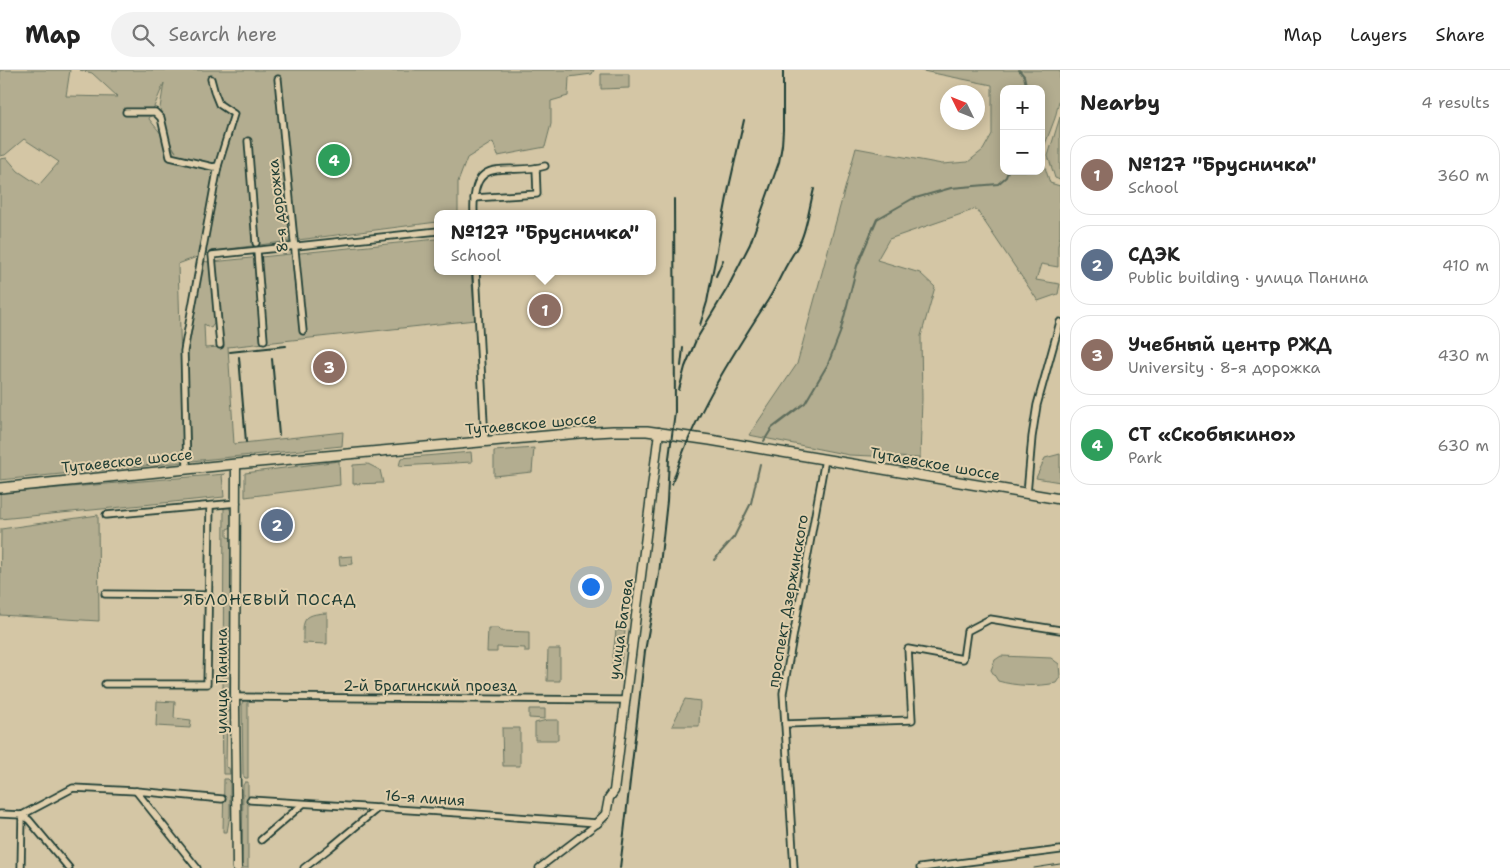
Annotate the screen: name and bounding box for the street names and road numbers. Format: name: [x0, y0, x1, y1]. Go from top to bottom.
street label: 8-я дорожка: [263, 158, 293, 254]
street label: Тутаевское шоссе: [464, 408, 598, 440]
street label: Тутаевское шоссе: [868, 443, 1002, 485]
street label: Тутаевское шоссе: [60, 444, 194, 478]
street label: проспект Дзержинского: [763, 513, 813, 689]
street label: улица Батова: [604, 576, 638, 681]
street label: улица Панина: [212, 627, 232, 734]
street label: 2-й Брагинский проезд: [343, 676, 517, 696]
street label: 16-я линия: [384, 785, 466, 811]

